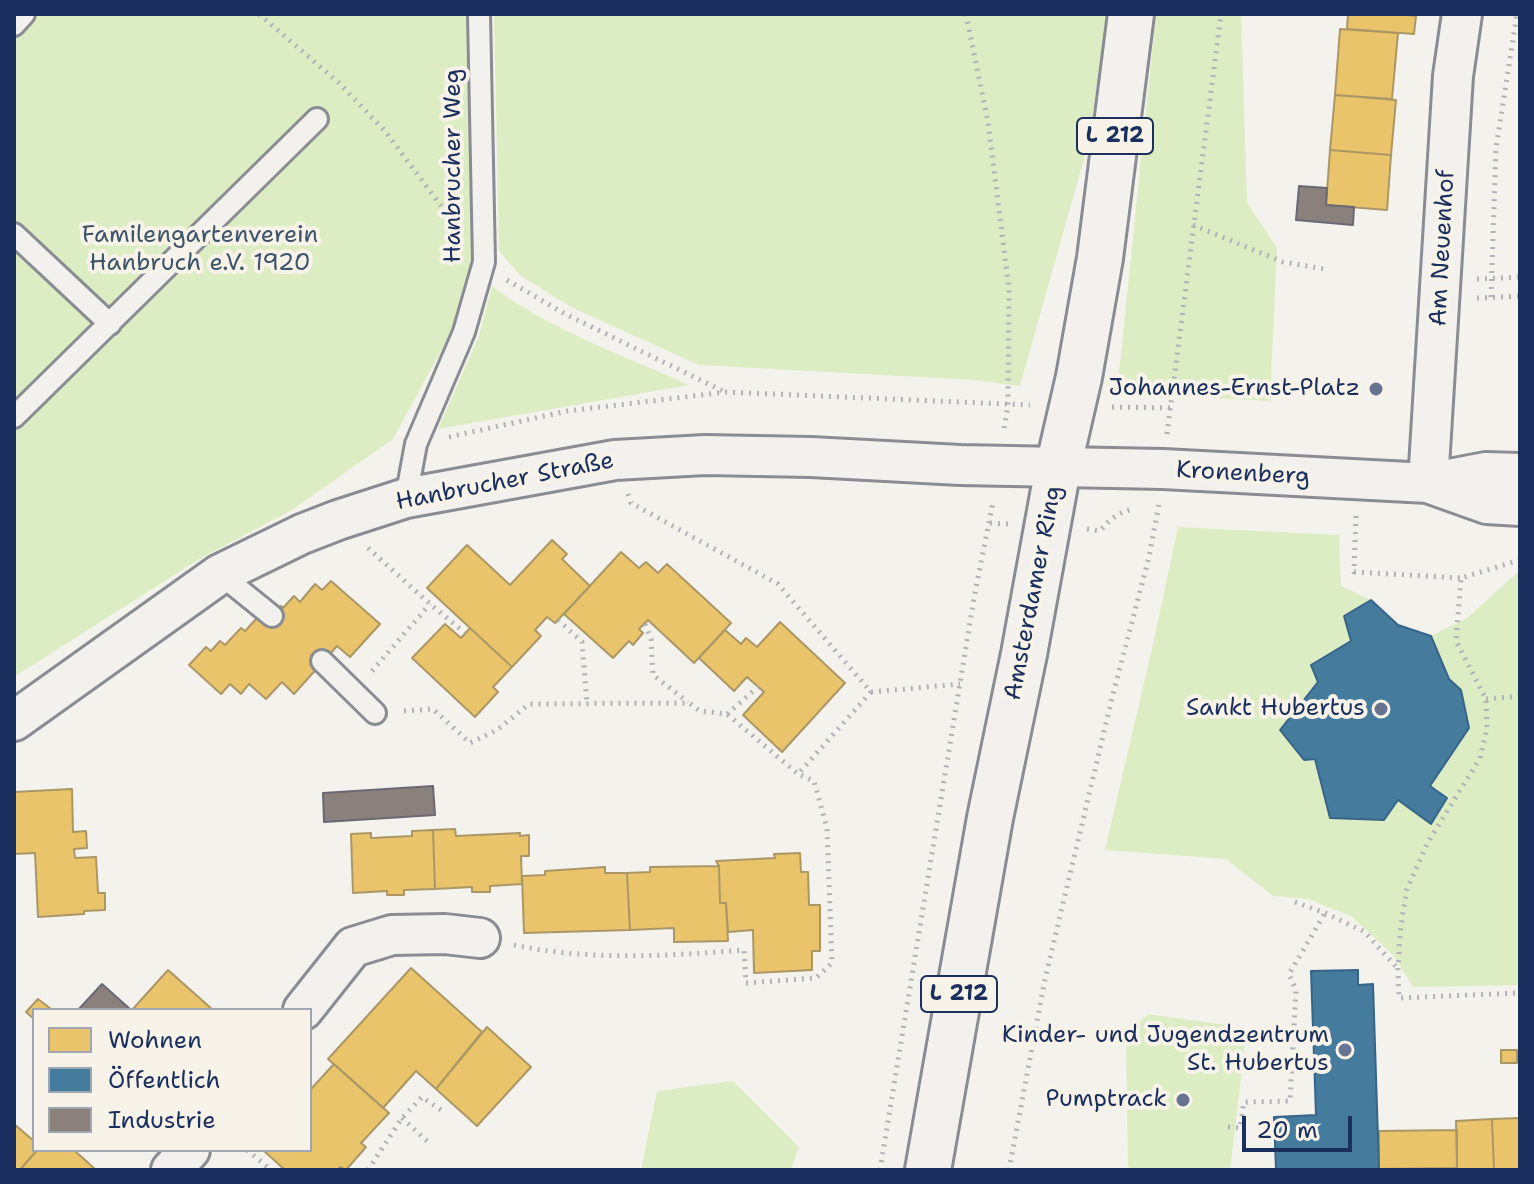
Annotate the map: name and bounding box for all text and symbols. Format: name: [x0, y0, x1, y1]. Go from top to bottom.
street label: Hanbrucher Weg: [440, 69, 468, 263]
road number: L 212: [1077, 118, 1153, 154]
street label: Am Neuenhof: [1425, 169, 1461, 327]
park label: Familengartenverein Hanbruch e.V. 1920: [82, 222, 318, 278]
place label: Johannes-Ernst-Platz: [1109, 375, 1360, 403]
marker: Johannes-Ernst-Platz: [1367, 380, 1385, 398]
street label: Hanbrucher Straße: [394, 447, 616, 517]
street label: Kronenberg: [1175, 456, 1311, 492]
street label: Amsterdamer Ring: [999, 483, 1069, 703]
place label: Sankt Hubertus: [1186, 695, 1365, 723]
marker: Sankt Hubertus: [1372, 700, 1390, 718]
road number: L 212: [921, 976, 997, 1012]
legend: [32, 1008, 312, 1152]
place label: Kinder- und Jugendzentrum St. Hubertus: [1002, 1022, 1329, 1078]
text: Wohnen: [108, 1024, 202, 1056]
marker: Kinder- und Jugendzentrum St. Hubertus: [1336, 1041, 1354, 1059]
text: Öffentlich: [108, 1064, 221, 1096]
place label: Pumptrack: [1045, 1086, 1167, 1114]
marker: Pumptrack: [1174, 1091, 1192, 1109]
scale bar: [1246, 1100, 1356, 1150]
text: Industrie: [108, 1104, 216, 1136]
text: 20 m: [1256, 1114, 1318, 1146]

